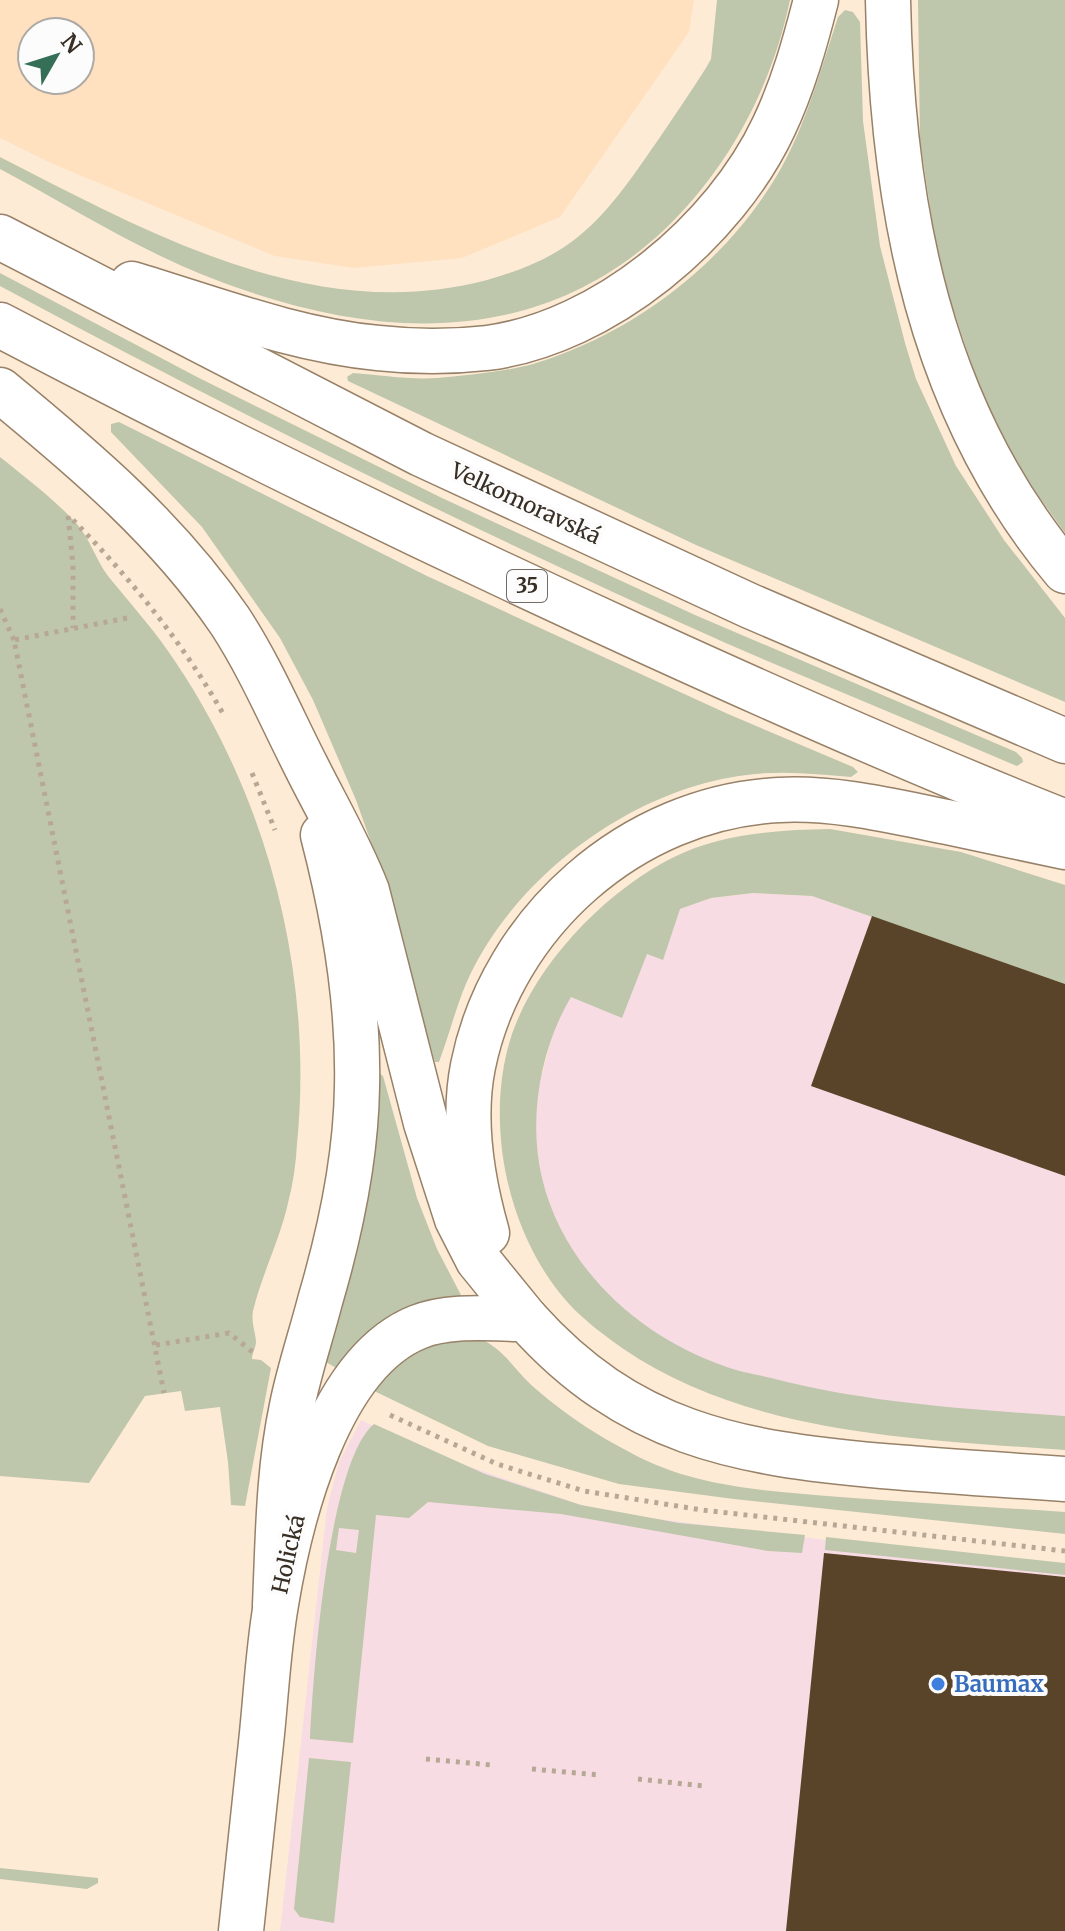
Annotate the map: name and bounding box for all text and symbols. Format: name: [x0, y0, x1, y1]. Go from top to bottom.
north arrow: [16, 16, 96, 96]
text: N: [55, 28, 88, 59]
street label: Velkomoravská: [446, 456, 606, 550]
road number: 35: [507, 570, 547, 602]
street label: Holická: [265, 1511, 311, 1596]
place label: Baumax: [954, 1670, 1044, 1698]
marker: Baumax: [929, 1675, 947, 1693]

